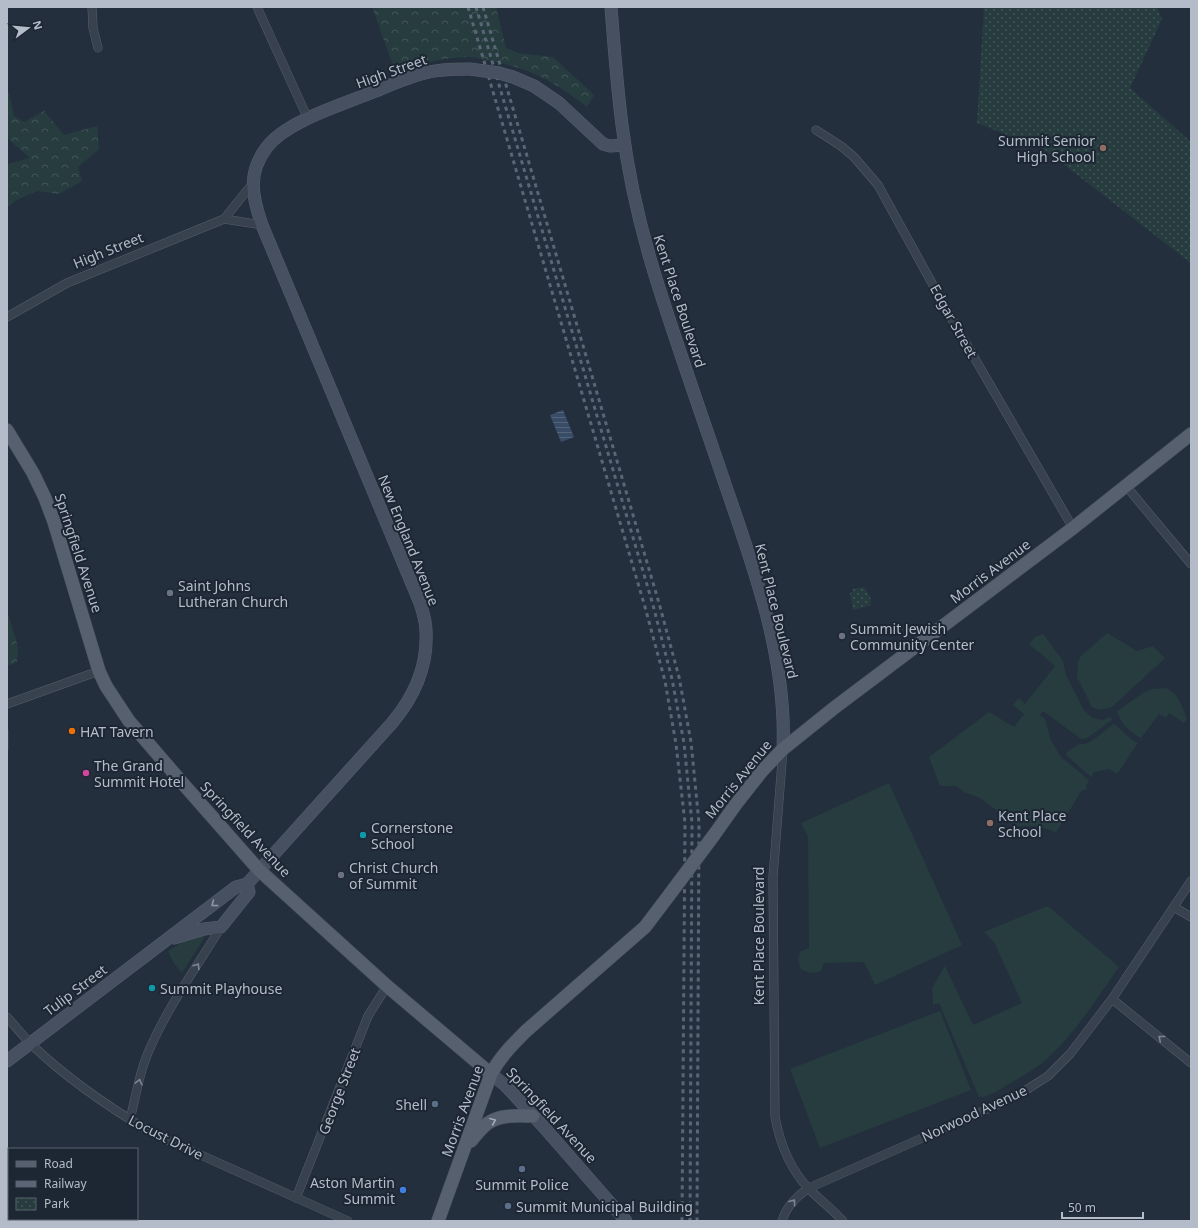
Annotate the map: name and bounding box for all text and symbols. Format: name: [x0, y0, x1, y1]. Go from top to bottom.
north arrow: [8, 8, 48, 48]
text: N: [30, 19, 47, 31]
street label: High Street: [353, 49, 429, 93]
place label: Summit Senior High School: [998, 131, 1095, 166]
marker: Summit Senior High School: [1098, 143, 1108, 153]
street label: High Street: [70, 227, 146, 273]
street label: Kent Place Boulevard: [650, 232, 710, 370]
street label: Edgar Street: [926, 281, 982, 361]
street label: New England Avenue: [374, 472, 444, 608]
street label: Springfield Avenue: [51, 491, 107, 615]
street label: Morris Avenue: [946, 535, 1034, 607]
street label: Kent Place Boulevard: [751, 541, 803, 681]
place label: Saint Johns Lutheran Church: [178, 576, 288, 611]
marker: Saint Johns Lutheran Church: [165, 588, 175, 598]
place label: Summit Jewish Community Center: [850, 619, 975, 654]
marker: Summit Jewish Community Center: [837, 631, 847, 641]
place label: HAT Tavern: [80, 722, 154, 741]
marker: HAT Tavern: [67, 726, 77, 736]
street label: Morris Avenue: [700, 736, 776, 822]
place label: The Grand Summit Hotel: [94, 756, 184, 791]
marker: The Grand Summit Hotel: [81, 768, 91, 778]
street label: Springfield Avenue: [197, 777, 295, 881]
place label: Kent Place School: [998, 806, 1067, 841]
place label: Cornerstone School: [371, 818, 453, 853]
marker: Kent Place School: [985, 818, 995, 828]
marker: Cornerstone School: [358, 830, 368, 840]
place label: Christ Church of Summit: [349, 858, 438, 893]
street label: Kent Place Boulevard: [749, 867, 768, 1005]
marker: Christ Church of Summit: [336, 870, 346, 880]
one-way arrow: [211, 899, 218, 907]
street label: Tulip Street: [40, 960, 110, 1020]
one-way arrow: [192, 963, 199, 970]
place label: Summit Playhouse: [160, 979, 282, 998]
marker: Summit Playhouse: [147, 983, 157, 993]
one-way arrow: [1158, 1036, 1166, 1043]
street label: George Street: [314, 1045, 364, 1137]
street label: Morris Avenue: [437, 1063, 487, 1159]
street label: Springfield Avenue: [503, 1063, 601, 1167]
one-way arrow: [134, 1079, 143, 1086]
street label: Norwood Avenue: [918, 1080, 1030, 1146]
place label: Shell: [396, 1095, 427, 1114]
marker: Shell: [430, 1099, 440, 1109]
street label: Locust Drive: [126, 1110, 207, 1164]
one-way arrow: [489, 1118, 497, 1126]
legend: [8, 1148, 138, 1220]
text: Road: [44, 1155, 73, 1172]
marker: Summit Police: [517, 1164, 527, 1174]
place label: Aston Martin Summit: [310, 1173, 395, 1208]
text: Railway: [44, 1175, 88, 1192]
place label: Summit Police: [475, 1175, 569, 1194]
marker: Aston Martin Summit: [398, 1185, 408, 1195]
scale bar: [1062, 1194, 1143, 1220]
text: Park: [44, 1195, 70, 1212]
place label: Summit Municipal Building: [516, 1197, 693, 1216]
text: 50 m: [1068, 1199, 1096, 1216]
one-way arrow: [788, 1200, 795, 1207]
marker: Summit Municipal Building: [503, 1201, 513, 1211]

